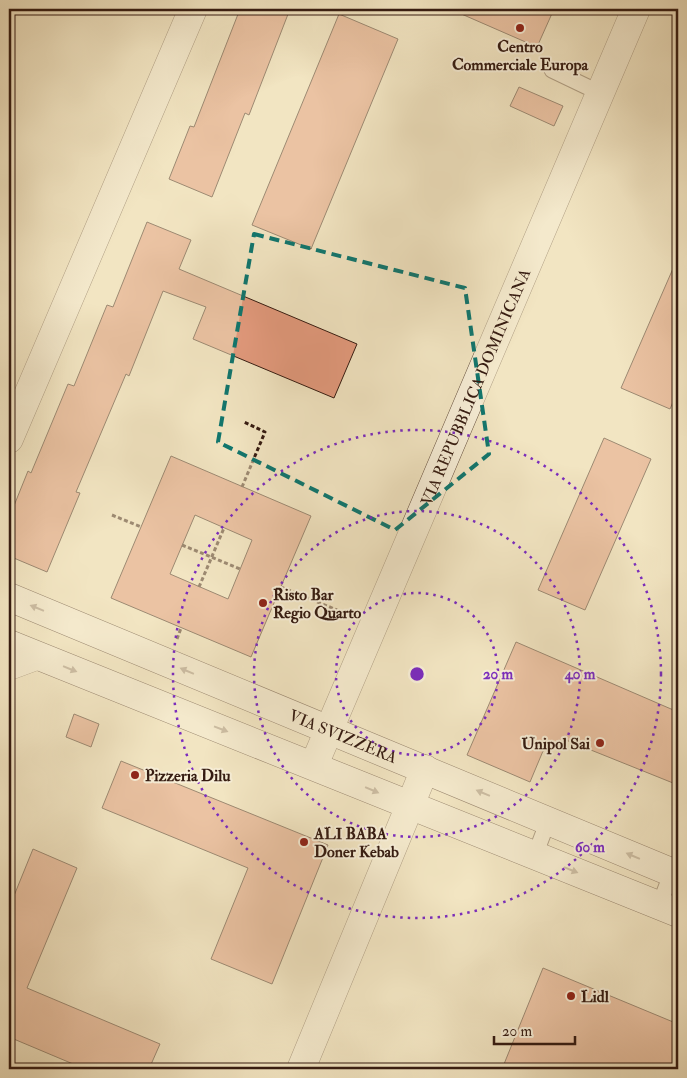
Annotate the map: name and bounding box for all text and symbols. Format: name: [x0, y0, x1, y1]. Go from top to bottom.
marker: Centro Commerciale Europa: [514, 22, 526, 34]
place label: Centro Commerciale Europa: [452, 37, 589, 76]
street label: VIA REPUBBLICA DOMINICANA: [417, 266, 535, 509]
place label: Risto Bar Regio Quarto: [273, 585, 362, 624]
marker: Risto Bar Regio Quarto: [257, 597, 269, 609]
one-way arrow: [30, 604, 44, 612]
one-way arrow: [63, 665, 78, 673]
centre of rings: [408, 665, 426, 683]
text: 20 m: [483, 665, 513, 684]
text: 40 m: [564, 665, 596, 684]
one-way arrow: [180, 666, 194, 674]
street label: VIA SVIZZERA: [286, 706, 400, 768]
one-way arrow: [214, 726, 229, 733]
place label: Unipol Sai: [522, 734, 591, 755]
marker: Unipol Sai: [594, 737, 606, 749]
place label: Pizzeria Dilu: [145, 766, 231, 786]
marker: Pizzeria Dilu: [129, 769, 141, 781]
one-way arrow: [365, 786, 379, 794]
one-way arrow: [476, 789, 490, 797]
place label: ALI BABA Doner Kebab: [313, 824, 399, 862]
marker: ALI BABA Doner Kebab: [298, 836, 310, 848]
text: 60 m: [575, 838, 605, 857]
one-way arrow: [625, 852, 640, 860]
one-way arrow: [564, 867, 579, 874]
place label: Lidl: [581, 987, 610, 1007]
marker: Lidl: [565, 990, 577, 1002]
scale bar: [494, 1013, 576, 1045]
text: 20 m: [502, 1022, 532, 1041]

